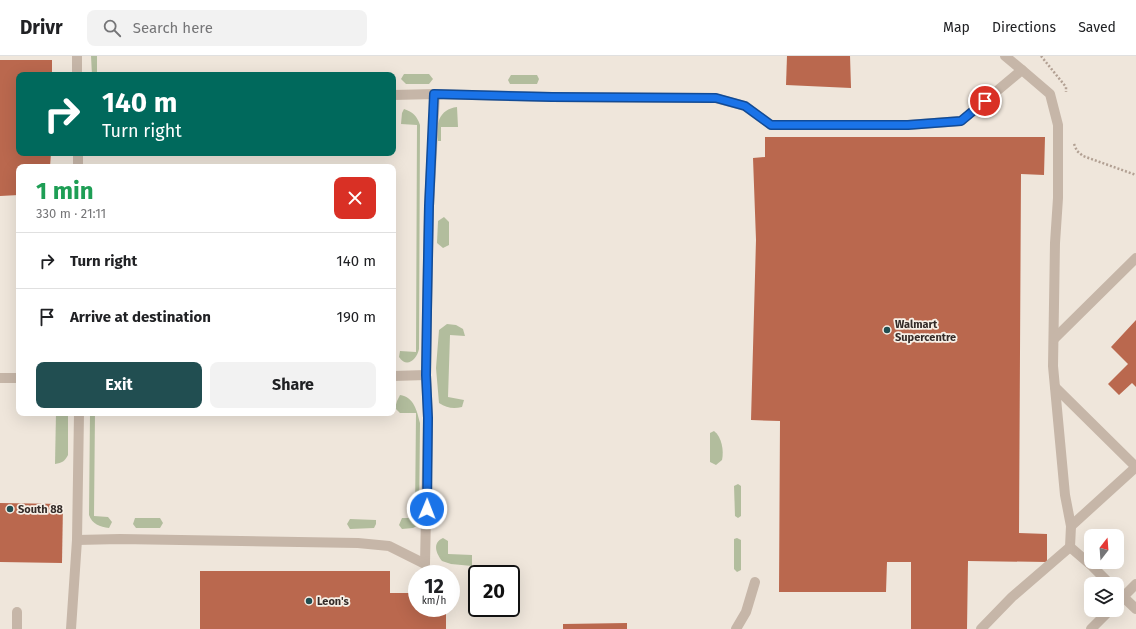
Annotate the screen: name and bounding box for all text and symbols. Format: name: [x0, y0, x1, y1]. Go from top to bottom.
search box: [87, 10, 367, 46]
text: Drivr: [20, 16, 63, 39]
icon: search: [101, 17, 123, 39]
text: Search here: [133, 19, 213, 37]
text: Map: [943, 19, 970, 36]
text: Directions: [992, 19, 1056, 36]
text: Saved: [1078, 19, 1116, 36]
pin: [968, 84, 1002, 118]
text: 140 m: [102, 86, 178, 119]
icon: right: [36, 88, 88, 140]
icon: arrive: [974, 90, 996, 112]
text: Turn right: [102, 120, 182, 142]
text: 1 min: [36, 177, 94, 205]
button: close: [334, 177, 376, 219]
text: 330 m · 21:11: [36, 206, 106, 221]
icon: right: [36, 250, 58, 272]
text: Turn right: [70, 252, 137, 270]
text: 140 m: [336, 252, 376, 270]
icon: arrive: [36, 306, 58, 328]
text: Arrive at destination: [70, 308, 211, 326]
text: 190 m: [336, 308, 376, 326]
place label: Walmart Supercentre: [895, 318, 956, 344]
marker: Walmart Supercentre: [882, 325, 892, 335]
button: Exit: [36, 362, 202, 408]
button: Share: [210, 362, 376, 408]
position arrow: [406, 488, 448, 530]
place label: South 88: [18, 503, 64, 516]
marker: South 88: [5, 504, 15, 514]
north arrow: [1084, 529, 1124, 569]
map controls: [1084, 529, 1124, 617]
speed limit sign: 20: [468, 565, 520, 617]
text: 12: [424, 574, 444, 598]
button: layers: [1084, 577, 1124, 617]
place label: Leon's: [317, 595, 350, 608]
text: km/h: [422, 595, 446, 607]
marker: Leon's: [304, 596, 314, 606]

